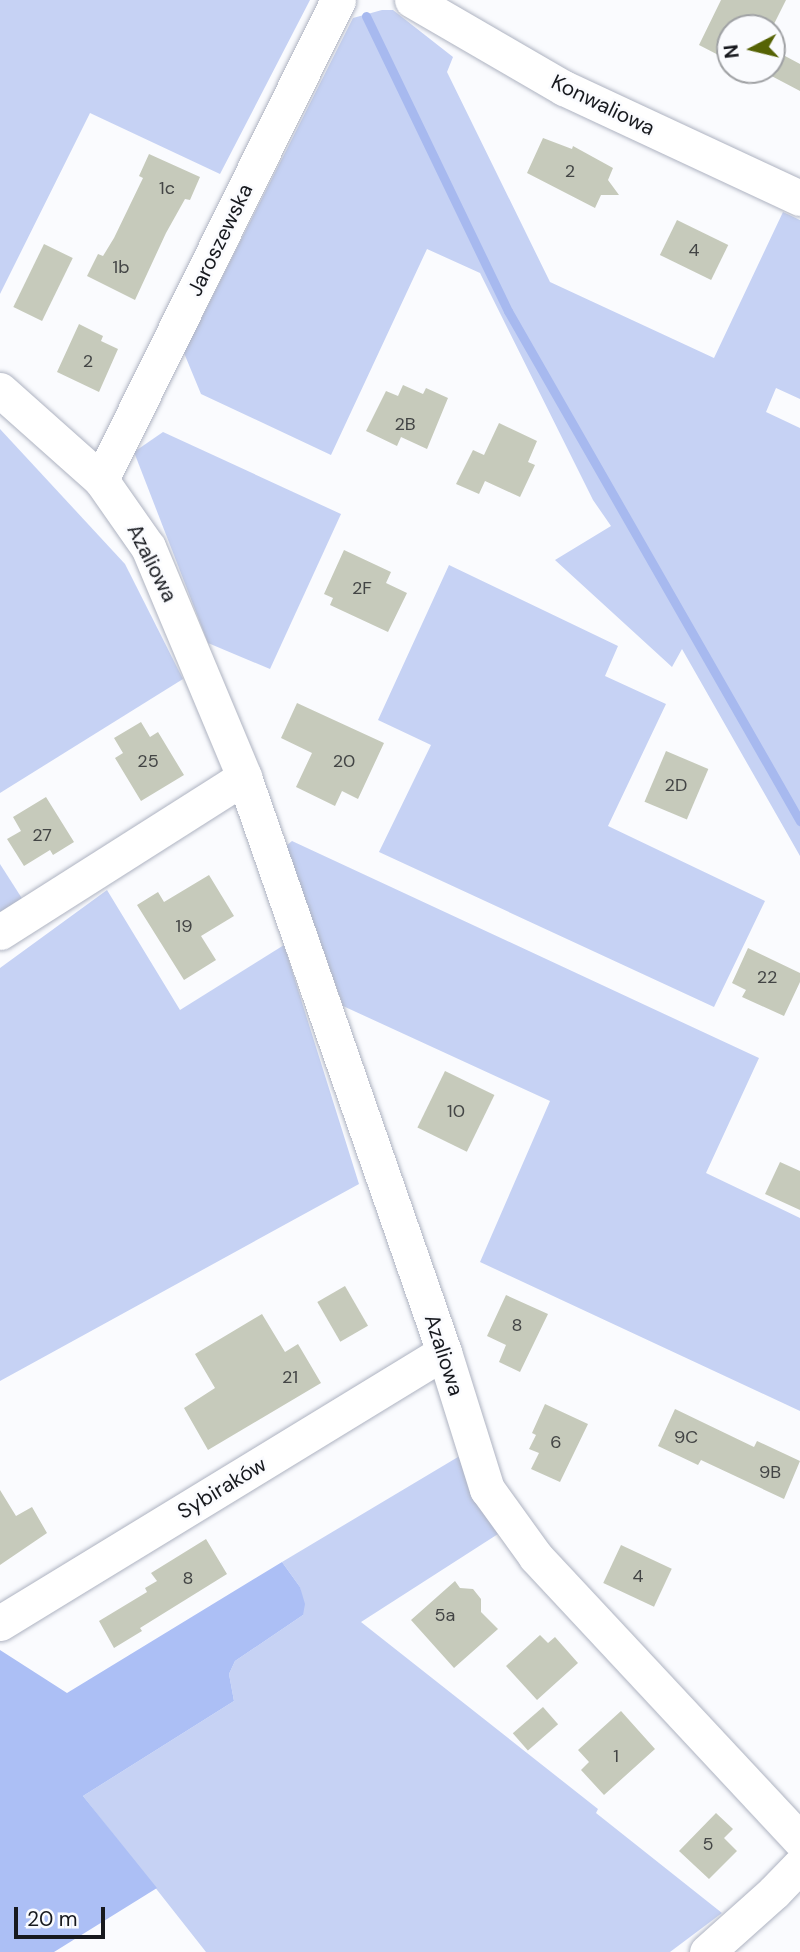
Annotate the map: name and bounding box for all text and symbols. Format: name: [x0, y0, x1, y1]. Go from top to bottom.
north arrow: [716, 14, 786, 84]
text: N: [718, 43, 745, 60]
street label: Konwaliowa: [547, 69, 659, 141]
house number: 2: [565, 160, 575, 182]
house number: 1c: [159, 177, 175, 199]
street label: Jaroszewska: [182, 180, 258, 300]
house number: 4: [689, 239, 699, 261]
house number: 1b: [113, 256, 129, 278]
house number: 2: [83, 350, 93, 372]
house number: 2B: [394, 413, 416, 435]
street label: Azaliowa: [122, 520, 182, 606]
house number: 2F: [352, 577, 372, 599]
house number: 25: [137, 750, 159, 772]
house number: 20: [333, 750, 355, 772]
house number: 2D: [665, 774, 687, 796]
house number: 27: [32, 824, 52, 846]
house number: 19: [176, 915, 192, 937]
house number: 22: [757, 966, 777, 988]
house number: 10: [447, 1100, 465, 1122]
street label: Azaliowa: [419, 1311, 469, 1399]
house number: 8: [512, 1314, 522, 1336]
house number: 21: [282, 1366, 298, 1388]
house number: 9C: [674, 1426, 698, 1448]
house number: 6: [550, 1431, 562, 1453]
street label: Sybiraków: [173, 1452, 271, 1524]
house number: 9B: [759, 1461, 781, 1483]
house number: 4: [633, 1565, 643, 1587]
house number: 8: [183, 1567, 193, 1589]
house number: 5a: [435, 1604, 455, 1626]
house number: 1: [613, 1745, 619, 1767]
house number: 5: [703, 1833, 713, 1855]
scale bar: [18, 1892, 108, 1936]
text: 20 m: [27, 1905, 78, 1933]

